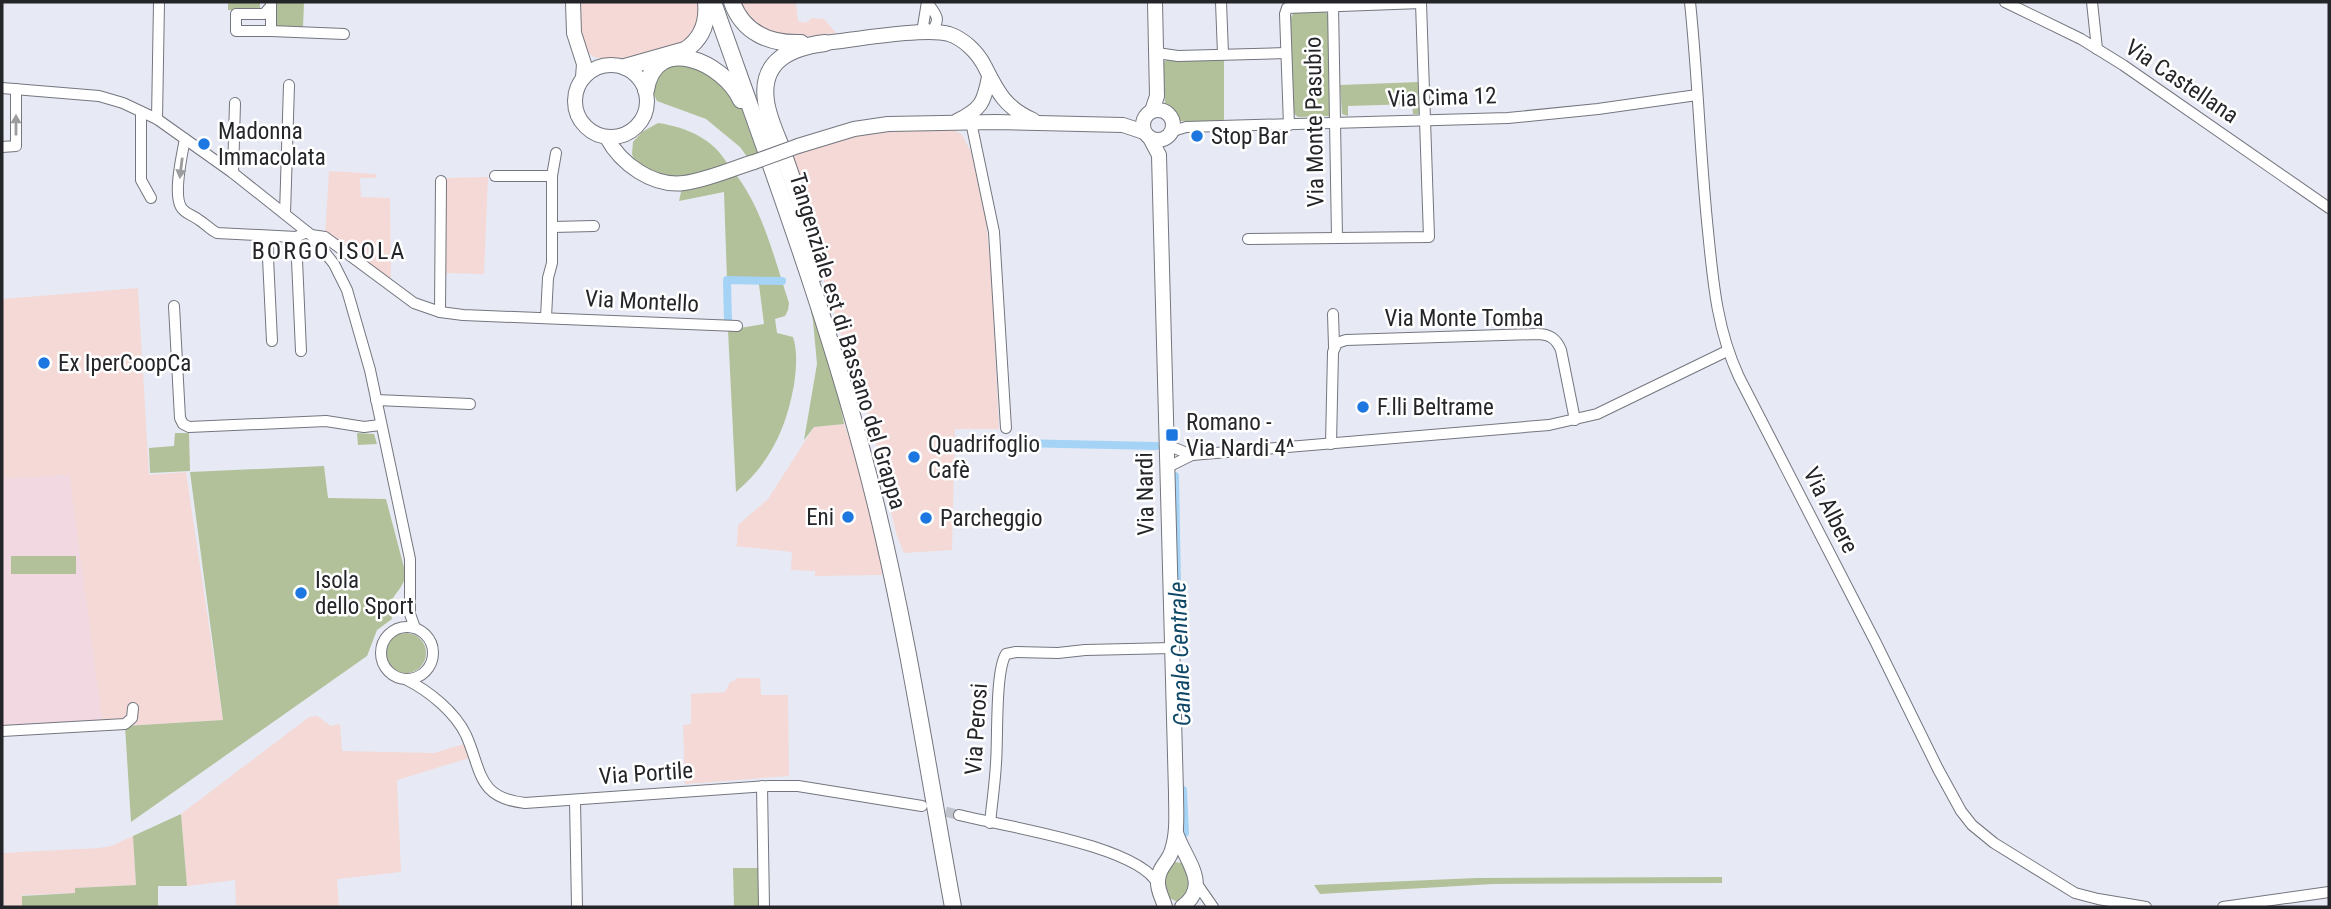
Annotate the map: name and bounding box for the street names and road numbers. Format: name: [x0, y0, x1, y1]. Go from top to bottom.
street label: Via Castellana: [2120, 34, 2243, 129]
street label: Via Monte Pasubio: [1300, 36, 1329, 208]
street label: Via Cima 12: [1387, 82, 1497, 113]
street label: Tangenziale est di Bassano del Grappa: [783, 170, 912, 513]
street label: Via Montello: [584, 285, 700, 318]
street label: Via Monte Tomba: [1384, 305, 1544, 332]
street label: Via Nardi: [1131, 452, 1160, 536]
street label: Via Albere: [1797, 463, 1864, 558]
street label: Via Perosi: [960, 682, 993, 776]
street label: Via Portile: [598, 757, 694, 790]

